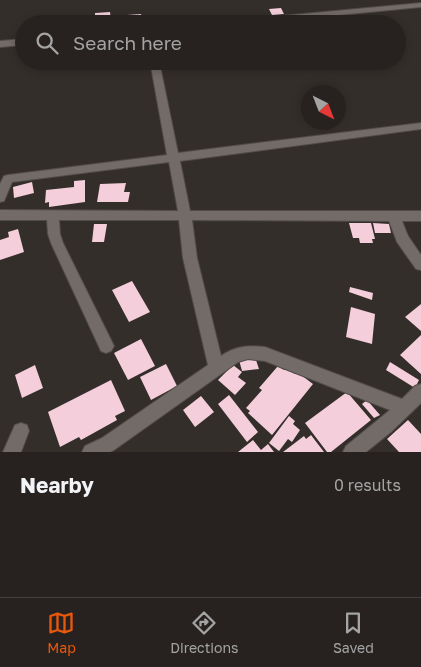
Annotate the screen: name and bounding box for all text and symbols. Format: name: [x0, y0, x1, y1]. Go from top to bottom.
search box: [15, 15, 406, 70]
icon: search: [33, 29, 61, 57]
text: Search here: [73, 31, 182, 54]
north arrow: [301, 85, 346, 130]
text: Nearby: [20, 472, 94, 498]
text: 0 results: [334, 475, 401, 495]
tab: Map: [47, 609, 76, 656]
tab: Directions: [170, 609, 239, 656]
tab: Saved: [333, 609, 374, 656]

